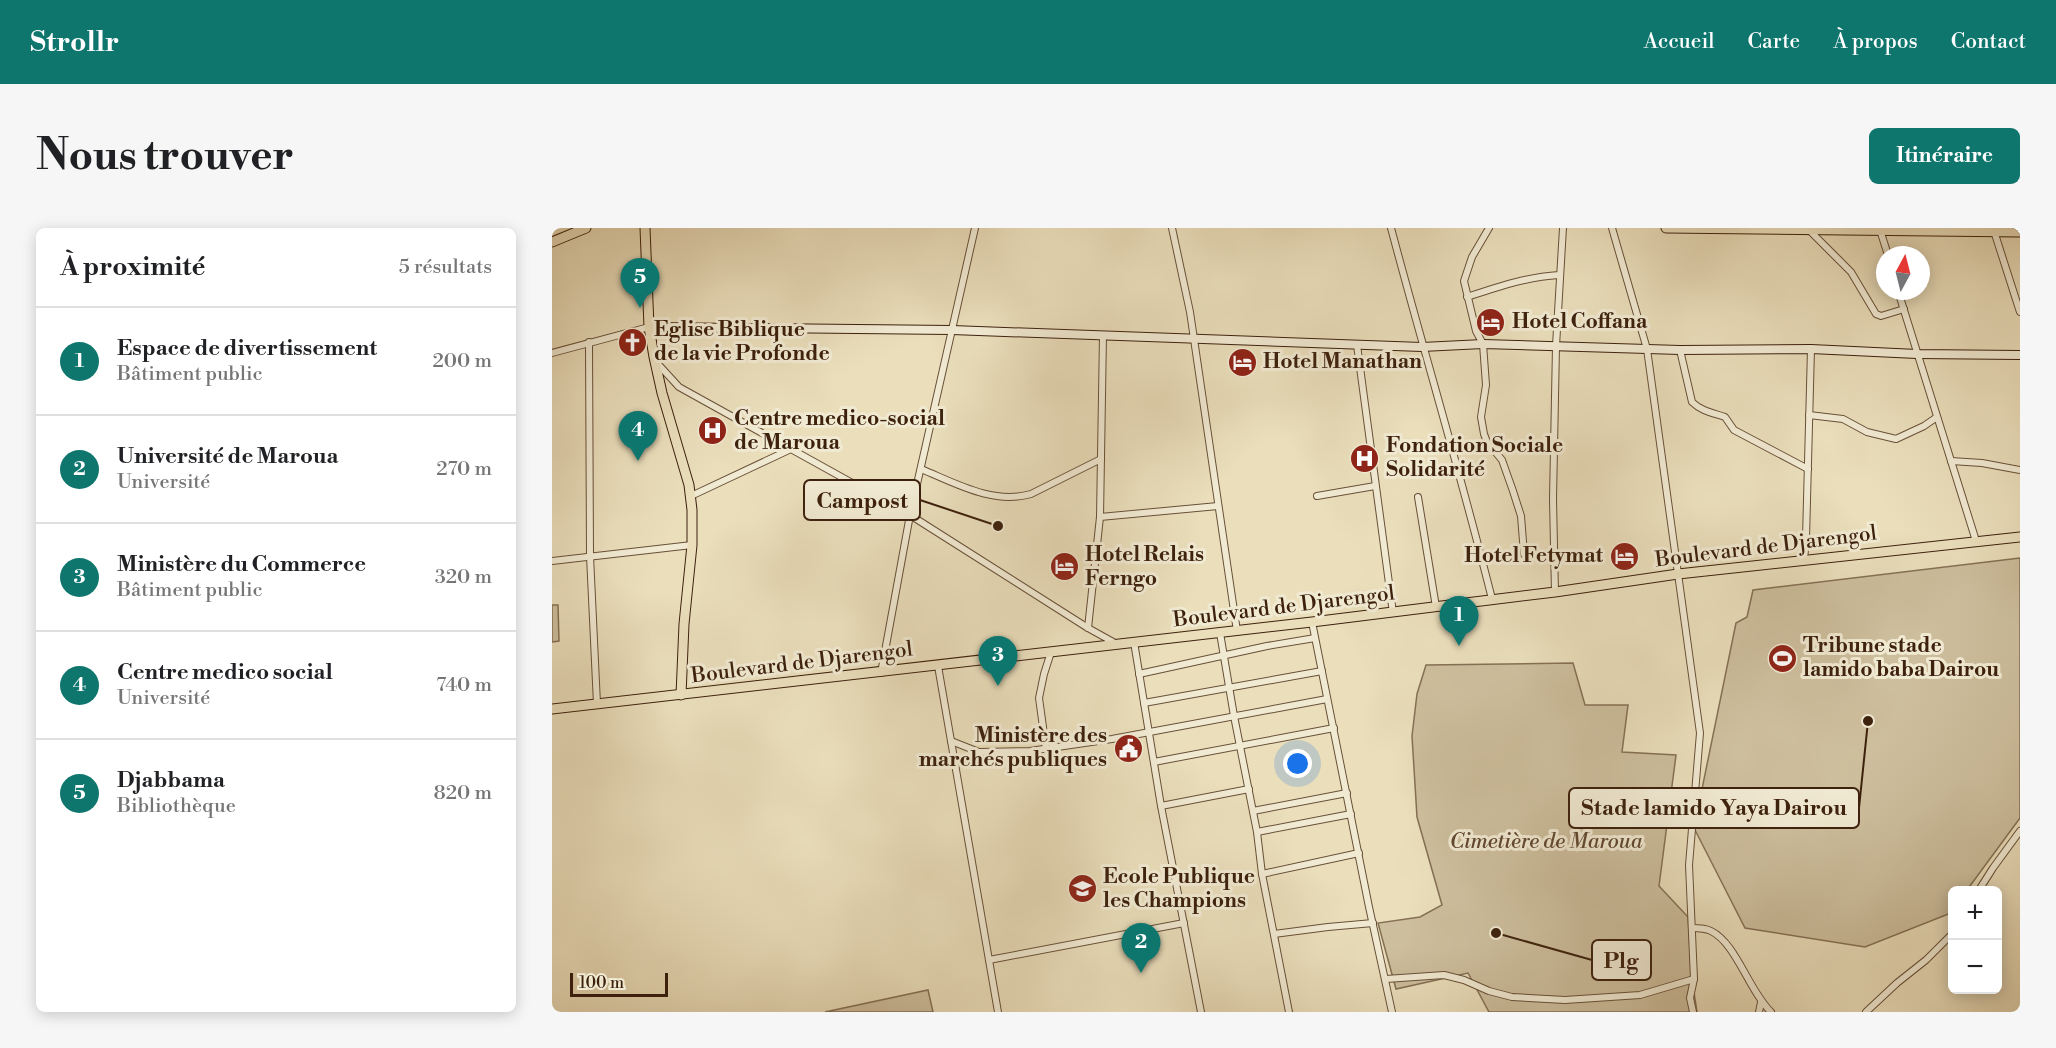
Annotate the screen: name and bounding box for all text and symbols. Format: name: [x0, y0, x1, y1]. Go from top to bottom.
text: Strollr: [30, 25, 119, 60]
text: Accueil: [1644, 29, 1715, 55]
text: Carte: [1748, 29, 1800, 55]
text: À propos: [1833, 29, 1918, 55]
text: Contact: [1951, 29, 2026, 55]
button: Itinéraire: [1869, 128, 2020, 184]
text: Nous trouver: [36, 130, 294, 183]
north arrow: [1876, 246, 1930, 300]
text: À proximité: [60, 251, 205, 283]
text: 5 résultats: [399, 255, 492, 280]
pin: 5: [620, 259, 659, 308]
hotel icon: Hotel Coffana: [1475, 306, 1507, 338]
place label: Hotel Coffana: [1512, 309, 1648, 335]
place label: Eglise Biblique de la vie Profonde: [654, 317, 830, 367]
church icon: Eglise Biblique de la vie Profonde: [617, 326, 649, 358]
text: Espace de divertissement: [117, 335, 377, 362]
hotel icon: Hotel Manathan: [1226, 346, 1258, 378]
text: 1: [75, 349, 84, 374]
text: 200 m: [432, 349, 492, 374]
place label: Hotel Manathan: [1263, 349, 1422, 375]
text: Bâtiment public: [117, 362, 263, 387]
place label: Centre medico-social de Maroua: [734, 406, 945, 456]
pin: 4: [618, 412, 658, 461]
hospital icon: Centre medico-social de Maroua: [697, 415, 729, 447]
place label: Fondation Sociale Solidarité: [1386, 433, 1563, 483]
hospital icon: Fondation Sociale Solidarité: [1349, 442, 1381, 474]
text: Université de Maroua: [117, 443, 338, 470]
text: 2: [73, 457, 86, 482]
text: 270 m: [436, 457, 492, 482]
text: Université: [117, 470, 210, 495]
callout: Campost: [804, 480, 920, 520]
text: Campost: [816, 488, 908, 515]
street label: Boulevard de Djarengol: [1653, 521, 1878, 574]
hotel icon: Hotel Fetymat: [1608, 540, 1640, 572]
place label: Hotel Relais Ferngo: [1085, 542, 1204, 592]
place label: Hotel Fetymat: [1464, 543, 1604, 569]
text: Ministère du Commerce: [117, 551, 366, 578]
hotel icon: Hotel Relais Ferngo: [1048, 551, 1080, 583]
text: 3: [73, 565, 86, 590]
text: 320 m: [435, 565, 492, 590]
text: Bâtiment public: [117, 578, 263, 603]
street label: Boulevard de Djarengol: [1171, 581, 1396, 634]
pin: 1: [1440, 596, 1478, 646]
place label: Tribune stade lamido baba Dairou: [1803, 633, 1999, 683]
pin: 3: [978, 636, 1018, 686]
street label: Boulevard de Djarengol: [689, 637, 914, 690]
sports icon: Tribune stade lamido baba Dairou: [1766, 642, 1798, 674]
text: Centre medico social: [117, 659, 333, 686]
text: 4: [73, 673, 86, 698]
text: 740 m: [436, 673, 492, 698]
text: Université: [117, 686, 210, 711]
place label: Ministère des marchés publiques: [919, 723, 1107, 773]
public building icon: Ministère des marchés publiques: [1112, 732, 1144, 764]
your location: [1283, 749, 1312, 778]
text: Djabbama: [117, 767, 225, 794]
text: 5: [73, 781, 86, 806]
text: 820 m: [433, 781, 492, 806]
callout: Stade lamido Yaya Dairou: [1569, 788, 1859, 828]
text: Bibliothèque: [117, 794, 236, 819]
text: Stade lamido Yaya Dairou: [1581, 795, 1848, 822]
park label: Cimetière de Maroua: [1450, 829, 1643, 855]
place label: Ecole Publique les Champions: [1103, 864, 1255, 914]
school or university icon: Ecole Publique les Champions: [1066, 873, 1098, 905]
map controls: [1948, 886, 2002, 994]
button: +: [1948, 886, 2002, 940]
pin: 2: [1122, 924, 1160, 973]
callout: Plg: [1592, 940, 1651, 980]
button: −: [1948, 940, 2002, 994]
text: Plg: [1603, 948, 1639, 975]
scale bar: [570, 970, 668, 998]
text: 100 m: [579, 973, 624, 993]

